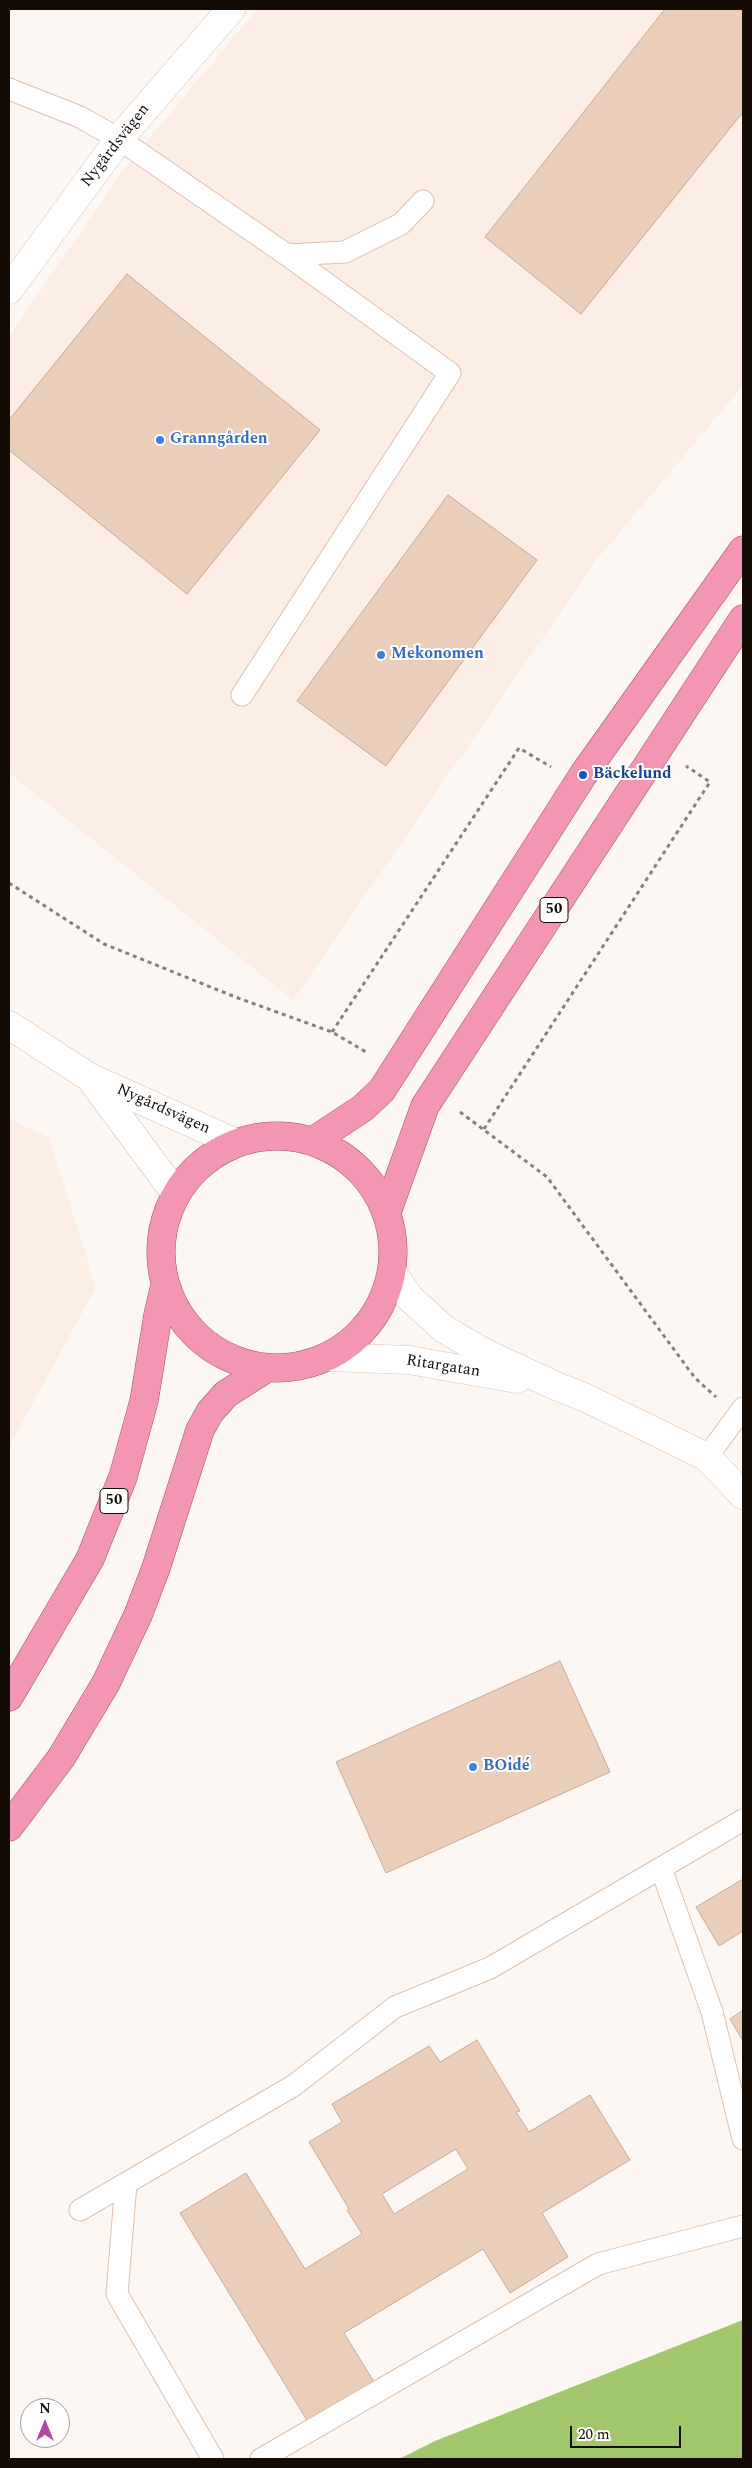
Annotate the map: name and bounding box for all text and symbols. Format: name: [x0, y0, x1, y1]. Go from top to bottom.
street label: Nygårdsvägen: [78, 101, 154, 191]
place label: Granngården: [170, 430, 268, 450]
marker: Granngården: [154, 434, 166, 446]
place label: Mekonomen: [391, 645, 484, 665]
marker: Mekonomen: [375, 649, 387, 661]
place label: Bäckelund: [593, 765, 672, 785]
marker: Bäckelund: [577, 769, 589, 781]
road number: 50: [540, 898, 568, 922]
street label: Nygårdsvägen: [113, 1081, 213, 1139]
street label: Ritargatan: [405, 1352, 481, 1382]
road number: 50: [100, 1488, 128, 1514]
place label: BOidé: [483, 1757, 530, 1777]
marker: BOidé: [467, 1761, 479, 1773]
north arrow: [20, 2398, 70, 2448]
text: N: [39, 2398, 51, 2419]
scale bar: [572, 2416, 683, 2448]
text: 20 m: [578, 2423, 610, 2446]

